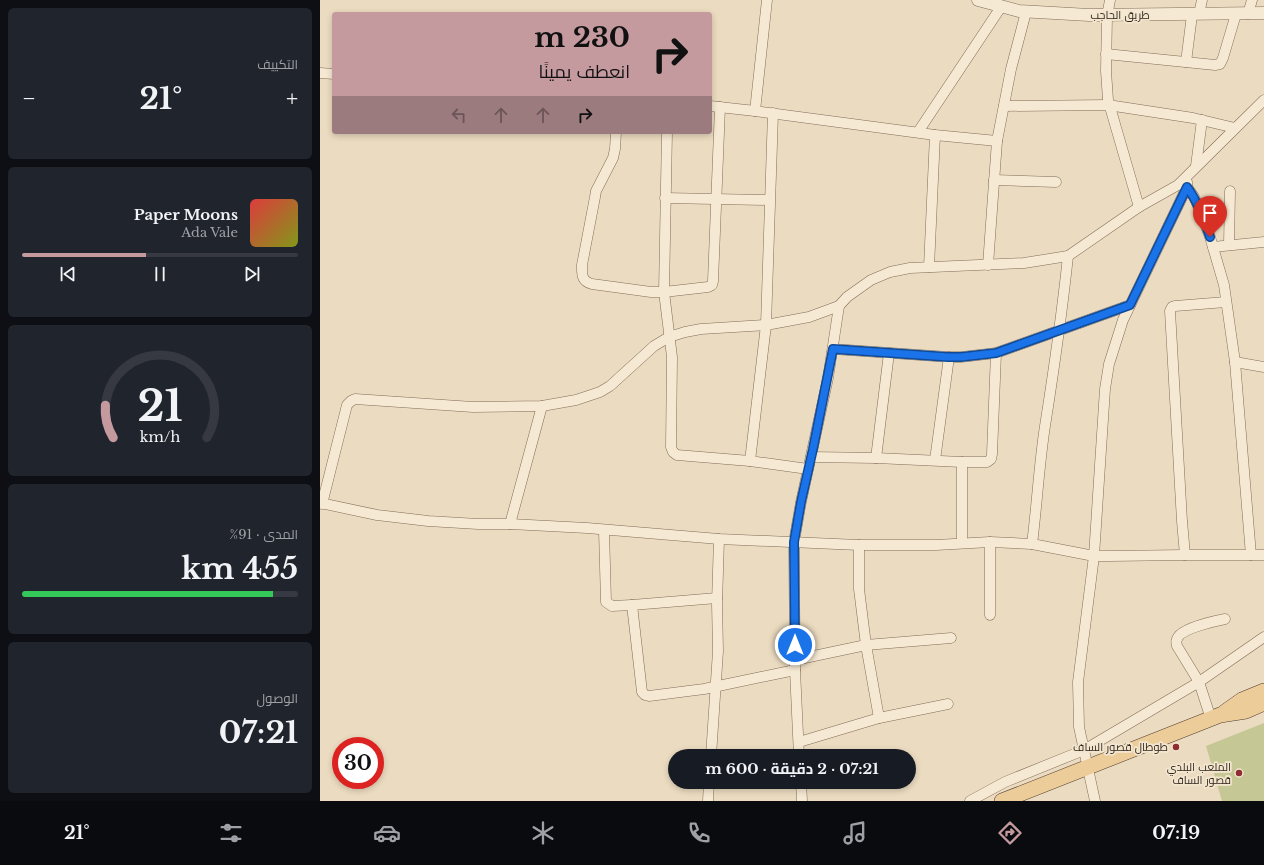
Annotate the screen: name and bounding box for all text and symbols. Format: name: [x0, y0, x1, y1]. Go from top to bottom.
street label: طريق الحاجب: [1090, 8, 1150, 22]
text: 230 m: [534, 20, 630, 55]
icon: right: [644, 28, 696, 80]
text: التكييف: [257, 56, 298, 73]
text: انعطف يمينًا: [538, 61, 630, 83]
text: 21°: [140, 80, 182, 117]
text: −: [22, 85, 36, 112]
text: +: [286, 85, 298, 112]
icon: left: [448, 104, 470, 126]
icon: ahead: [490, 104, 512, 126]
icon: ahead: [532, 104, 554, 126]
icon: right: [574, 104, 596, 126]
pin: [1193, 196, 1227, 237]
icon: arrive: [1199, 202, 1221, 224]
text: Paper Moons: [134, 205, 238, 224]
text: Ada Vale: [181, 224, 238, 241]
icon: previous: [57, 263, 79, 285]
icon: pause: [149, 263, 171, 285]
icon: next: [241, 263, 263, 285]
text: 21: [137, 381, 183, 432]
text: km/h: [140, 428, 180, 446]
text: المدى · 91%: [229, 526, 298, 543]
text: 455 km: [181, 550, 298, 587]
position arrow: [774, 624, 816, 666]
text: الوصول: [257, 690, 298, 707]
text: 07:21: [219, 714, 298, 751]
speed limit sign: 30: [332, 737, 384, 789]
place label: طوطال قصور الساف: [1073, 740, 1168, 754]
marker: طوطال قصور الساف: [1171, 742, 1181, 752]
text: 07:21 · 2 دقيقة · 600 m: [705, 759, 879, 778]
place label: الملعب البلدي قصور الساف: [1167, 760, 1231, 787]
marker: الملعب البلدي قصور الساف: [1234, 768, 1244, 778]
icon: filters: [217, 819, 245, 847]
icon: car: [373, 819, 401, 847]
icon: climate: [529, 819, 557, 847]
icon: phone: [685, 819, 713, 847]
icon: music: [841, 819, 869, 847]
icon: directions: [996, 819, 1024, 847]
text: 21°: [64, 822, 90, 844]
text: 07:19: [1152, 822, 1200, 844]

